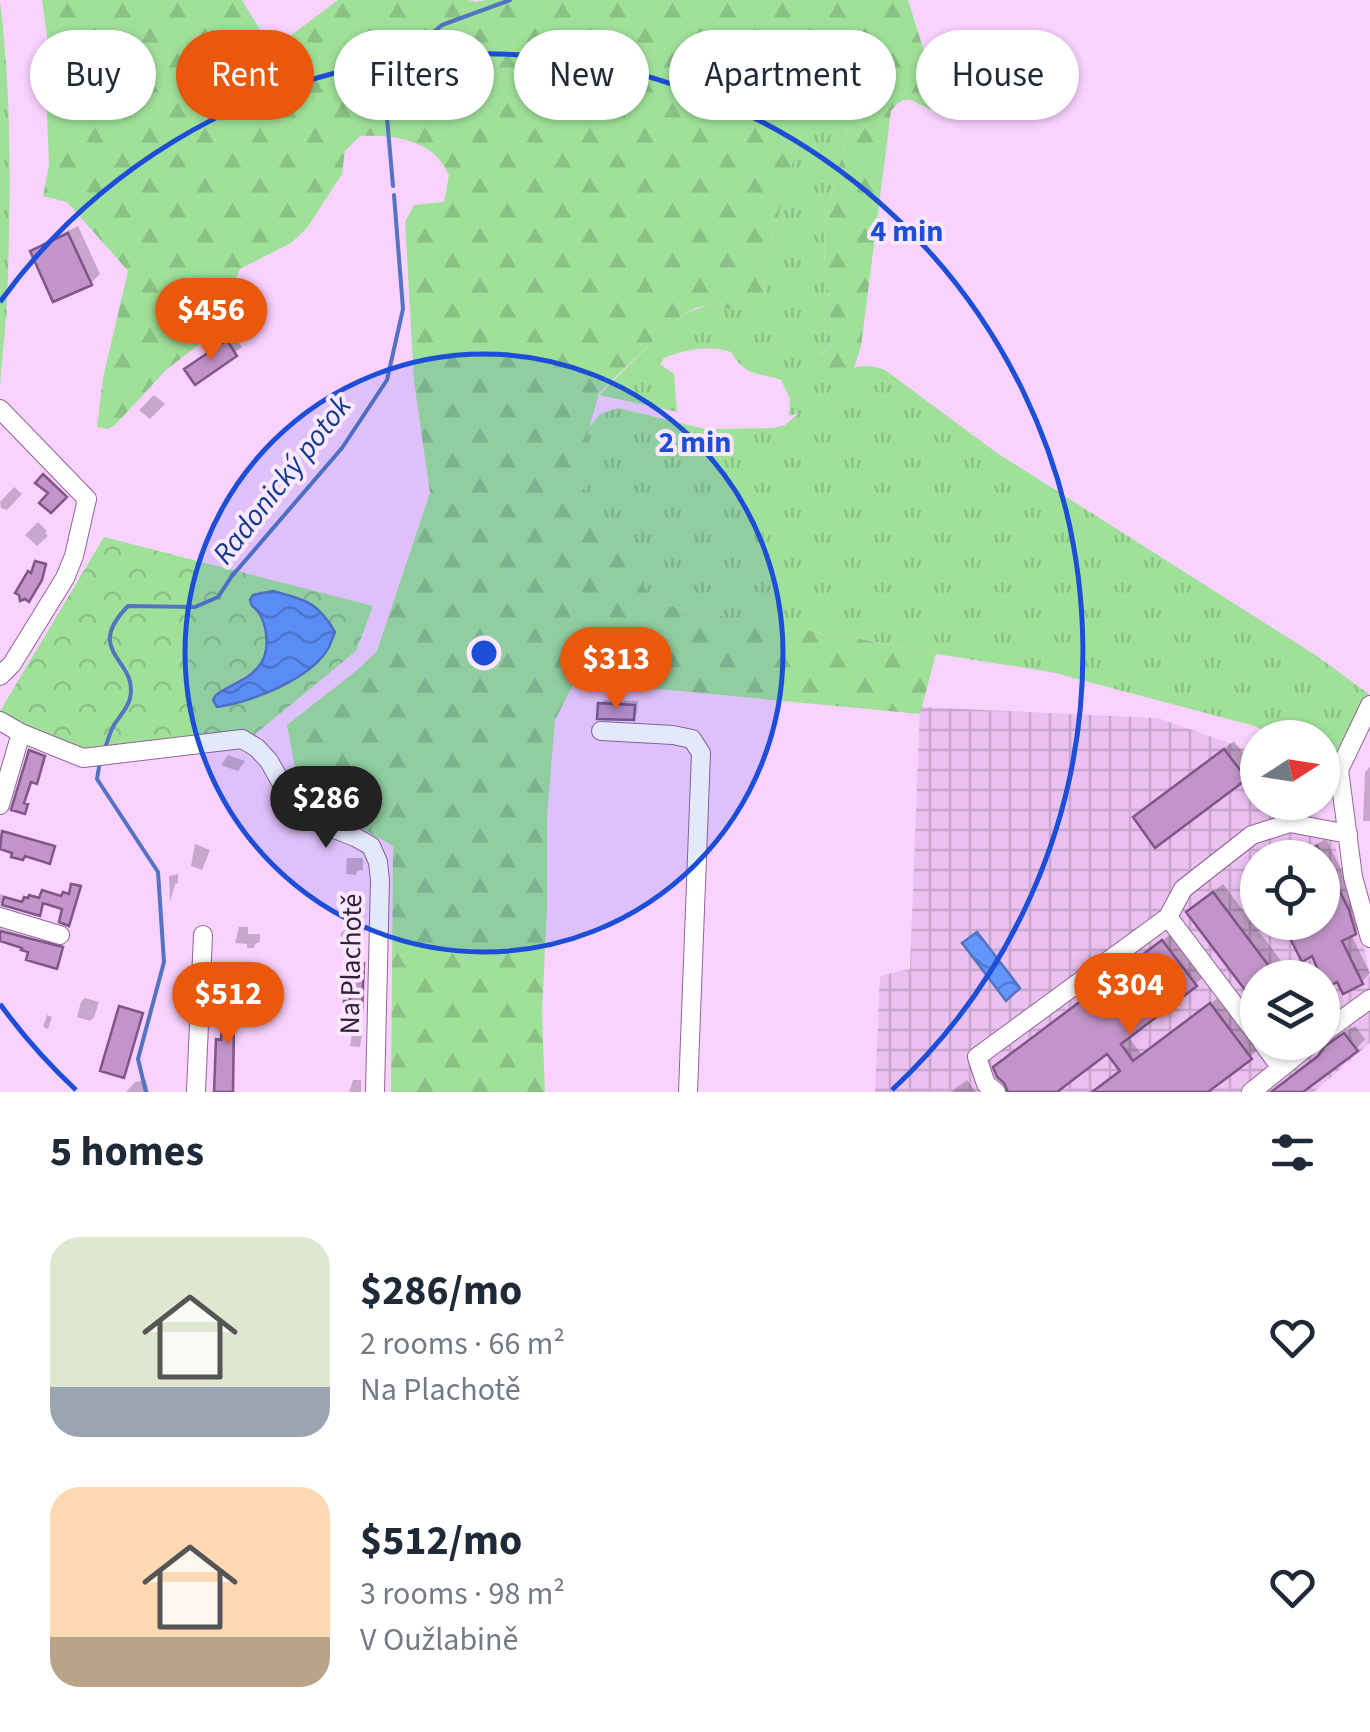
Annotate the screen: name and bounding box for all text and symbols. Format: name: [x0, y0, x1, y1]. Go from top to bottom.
chip: Buy: [30, 30, 156, 120]
chip: Rent: [176, 30, 314, 120]
chip: Filters: [334, 30, 494, 120]
chip: New: [514, 30, 649, 120]
chip: Apartment: [669, 30, 896, 120]
chip: House: [916, 30, 1079, 120]
text: 4 min: [871, 210, 944, 253]
pin: $456: [152, 278, 270, 363]
text: $456: [177, 287, 245, 333]
water label: Radonický potok: [202, 386, 362, 574]
text: 2 min: [659, 421, 732, 464]
pin: $313: [557, 627, 675, 712]
centre of rings: [466, 635, 502, 671]
text: $313: [582, 636, 650, 682]
north arrow: [1240, 720, 1340, 820]
map controls: [1240, 720, 1340, 1060]
pin: $286: [267, 766, 385, 851]
text: $286: [292, 775, 360, 821]
button: locate: [1240, 840, 1340, 940]
street label: Na Plachotě: [330, 893, 372, 1035]
pin: $304: [1071, 953, 1189, 1038]
button: layers: [1240, 960, 1340, 1060]
pin: $512: [169, 962, 287, 1047]
text: $304: [1096, 962, 1164, 1008]
text: $512: [194, 971, 262, 1017]
text: 5 homes: [50, 1122, 204, 1182]
icon: filters: [1265, 1125, 1320, 1180]
text: $286/mo: [360, 1261, 522, 1321]
icon: home: [130, 1277, 250, 1397]
icon: heart: [1265, 1310, 1320, 1365]
text: 2 rooms · 66 m²: [360, 1321, 565, 1367]
text: Na Plachotě: [360, 1367, 521, 1413]
text: $512/mo: [360, 1511, 522, 1571]
icon: home: [130, 1527, 250, 1647]
icon: heart: [1265, 1560, 1320, 1615]
text: 3 rooms · 98 m²: [360, 1571, 565, 1617]
text: V Oužlabině: [360, 1617, 518, 1663]

